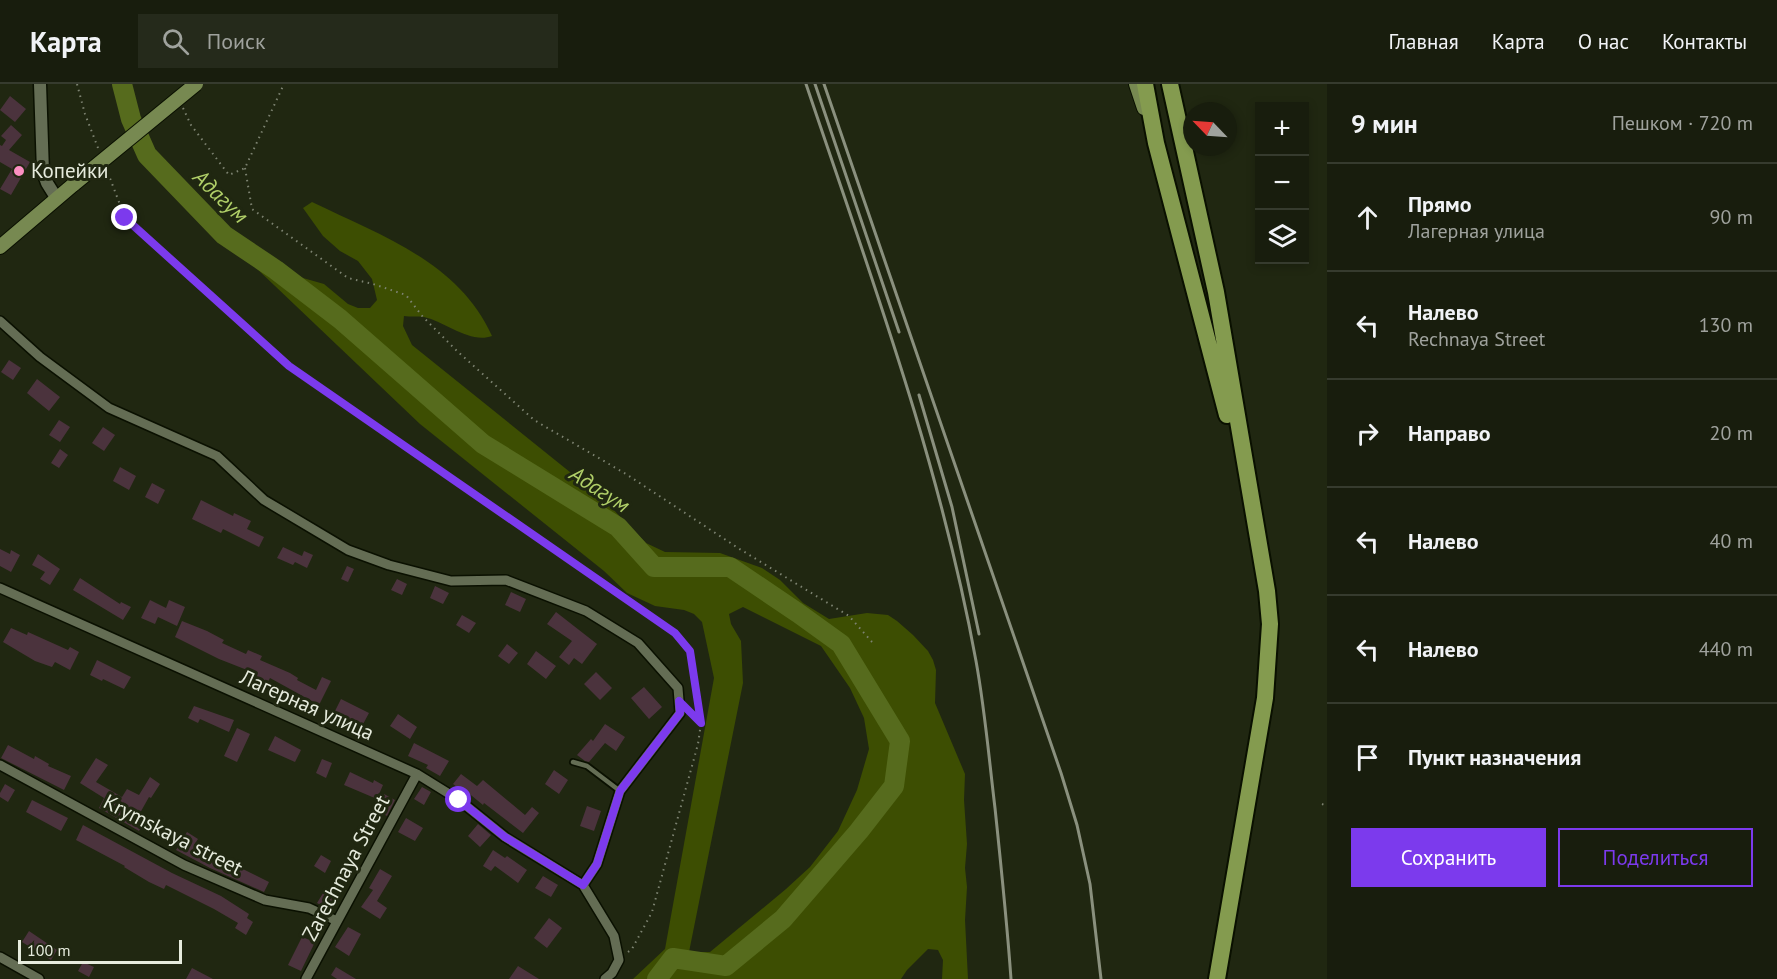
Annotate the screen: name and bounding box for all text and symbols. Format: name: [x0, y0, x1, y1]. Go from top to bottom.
search box: [138, 14, 558, 68]
text: Карта: [30, 23, 102, 60]
icon: search: [159, 25, 192, 58]
text: Поиск: [207, 27, 266, 55]
text: Главная: [1388, 28, 1459, 55]
text: Карта: [1492, 28, 1545, 55]
text: О нас: [1578, 28, 1629, 55]
text: Контакты: [1662, 28, 1747, 55]
north arrow: [1183, 102, 1237, 156]
map controls: [1255, 102, 1309, 264]
button: +: [1255, 102, 1309, 156]
text: 9 мин: [1351, 107, 1418, 140]
text: Пешком · 720 m: [1612, 110, 1753, 136]
button: −: [1255, 156, 1309, 210]
place label: Копейки: [31, 157, 109, 184]
water label: Адагум: [187, 162, 255, 229]
marker: Копейки: [12, 164, 26, 178]
text: Прямо: [1408, 190, 1471, 218]
icon: ahead: [1351, 201, 1384, 234]
route end: [111, 204, 137, 230]
text: 90 m: [1710, 204, 1753, 230]
button: layers: [1255, 210, 1309, 264]
text: Лагерная улица: [1408, 218, 1545, 244]
text: Налево: [1408, 298, 1479, 326]
icon: left: [1351, 309, 1384, 342]
text: 130 m: [1699, 312, 1753, 338]
text: Rechnaya Street: [1408, 326, 1545, 352]
icon: right: [1351, 417, 1384, 450]
text: Направо: [1408, 419, 1491, 447]
text: 20 m: [1710, 420, 1753, 446]
water label: Адагум: [564, 459, 636, 519]
icon: left: [1351, 525, 1384, 558]
text: Налево: [1408, 527, 1479, 555]
text: 40 m: [1710, 528, 1753, 554]
icon: left: [1351, 633, 1384, 666]
text: Налево: [1408, 635, 1479, 663]
text: 440 m: [1699, 636, 1753, 662]
street label: Лагерная улица: [235, 663, 378, 746]
icon: arrive: [1351, 741, 1384, 774]
text: Пункт назначения: [1408, 743, 1581, 771]
route start: [445, 786, 471, 812]
street label: Krymskaya street: [99, 788, 247, 881]
street label: Zarechnaya Street: [296, 790, 395, 945]
button: Сохранить: [1351, 828, 1546, 887]
button: Поделиться: [1558, 828, 1753, 887]
scale bar: [18, 937, 182, 964]
text: 100 m: [27, 940, 70, 960]

